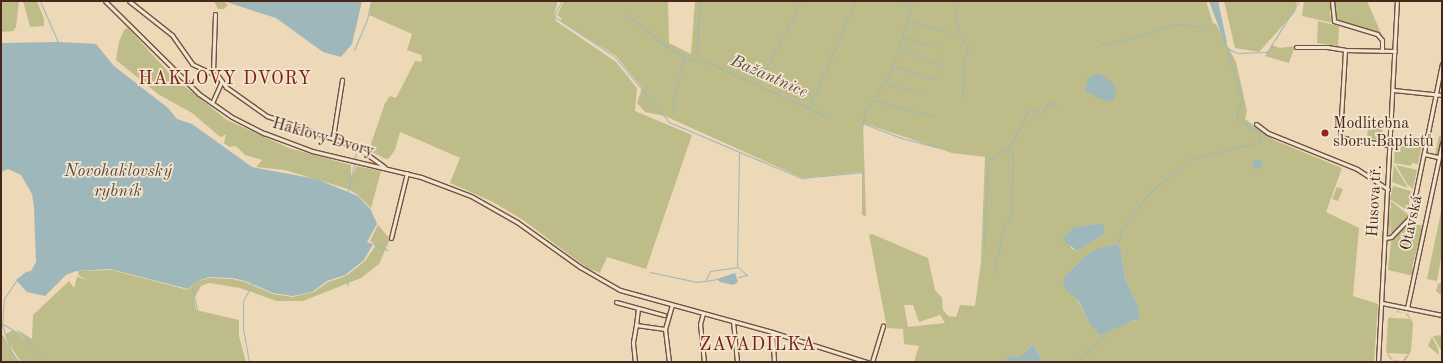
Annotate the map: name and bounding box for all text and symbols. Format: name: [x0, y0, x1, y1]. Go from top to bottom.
water label: Bažantnice: [727, 51, 811, 103]
district label: HAKLOVY DVORY: [138, 68, 312, 90]
street label: Haklovy Dvory: [270, 114, 376, 162]
place label: Modlitebna sboru Baptistů: [1333, 114, 1434, 152]
marker: Modlitebna sboru Baptistů: [1320, 128, 1330, 138]
water label: Novohaklovský rybník: [64, 162, 172, 202]
street label: Husova tř.: [1364, 164, 1386, 238]
street label: Otavská: [1397, 194, 1427, 252]
district label: ZAVADILKA: [699, 334, 817, 356]

